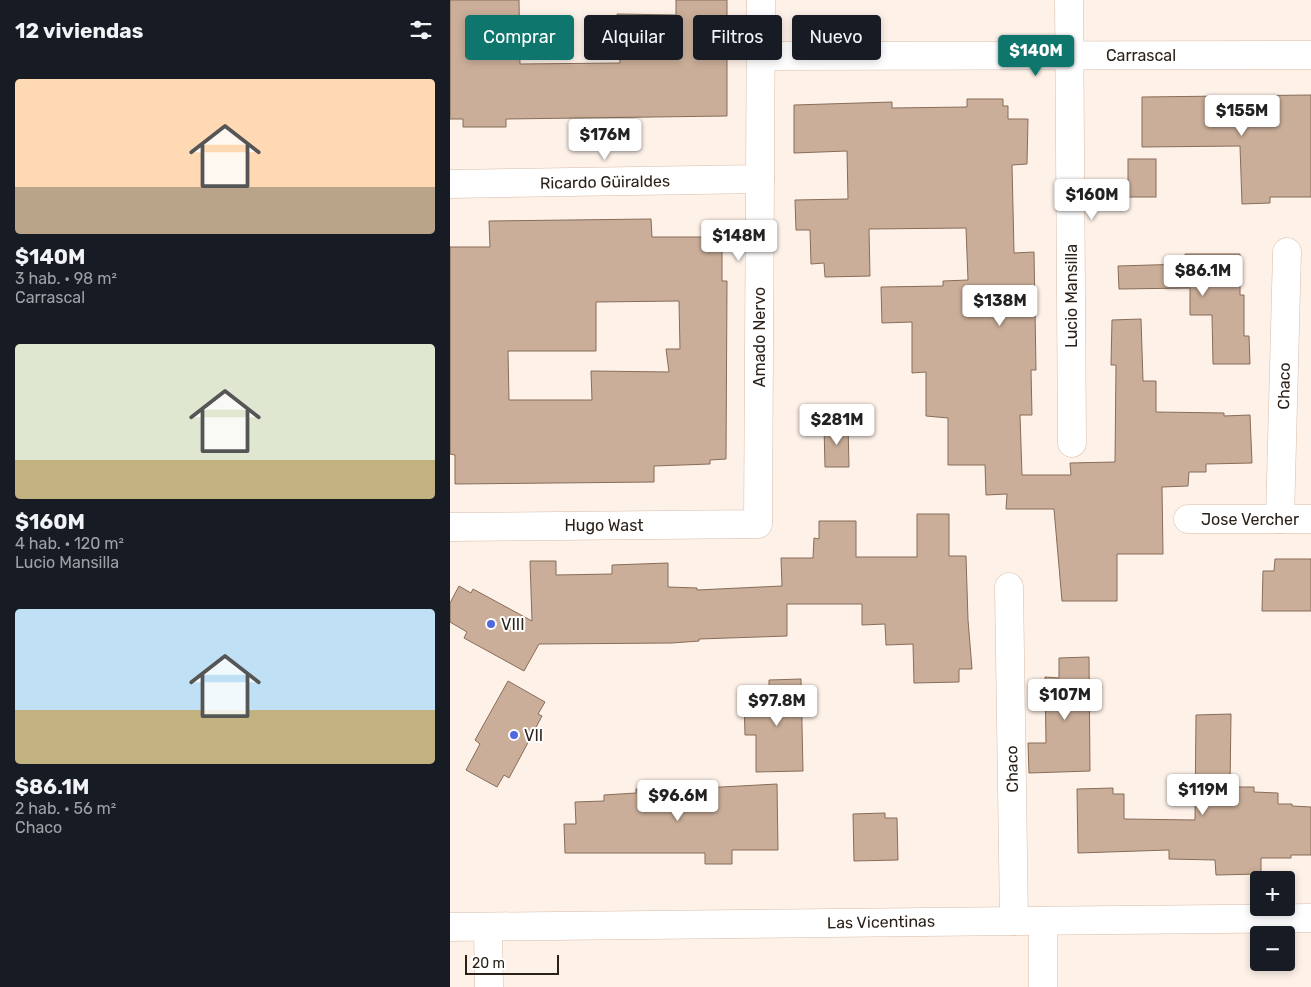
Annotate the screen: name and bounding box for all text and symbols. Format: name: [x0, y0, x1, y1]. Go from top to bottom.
chip: Comprar: [465, 15, 574, 60]
chip: Alquilar: [584, 15, 683, 60]
chip: Filtros: [693, 15, 782, 60]
chip: Nuevo: [792, 15, 881, 60]
icon: filters: [407, 16, 435, 44]
text: 12 viviendas: [15, 18, 143, 43]
pin: $140M: [1001, 34, 1071, 77]
text: $140M: [1009, 41, 1063, 60]
street label: Carrascal: [1106, 46, 1176, 65]
pin: $155M: [1207, 94, 1277, 137]
text: $155M: [1216, 101, 1268, 120]
icon: home: [180, 111, 270, 201]
pin: $176M: [570, 119, 640, 161]
text: $176M: [579, 125, 631, 144]
street label: Ricardo Güiraldes: [540, 171, 670, 193]
pin: $160M: [1057, 178, 1127, 221]
text: $160M: [1065, 185, 1119, 204]
pin: $148M: [704, 220, 774, 262]
text: $148M: [712, 226, 766, 245]
text: $140M: [15, 244, 85, 269]
street label: Lucio Mansilla: [1062, 244, 1081, 348]
pin: $86.1M: [1162, 254, 1244, 297]
text: $86.1M: [1175, 261, 1231, 280]
text: 3 hab. · 98 m²: [15, 269, 117, 288]
pin: $138M: [965, 284, 1035, 327]
street label: Amado Nervo: [750, 287, 769, 387]
text: Carrascal: [15, 288, 85, 307]
text: $138M: [973, 291, 1027, 310]
street label: Chaco: [1274, 362, 1294, 410]
icon: home: [180, 376, 270, 466]
pin: $281M: [802, 404, 872, 446]
text: $281M: [810, 410, 864, 429]
text: $160M: [15, 509, 85, 534]
street label: Jose Vercher: [1201, 510, 1299, 529]
street label: Hugo Wast: [564, 516, 644, 535]
text: 4 hab. · 120 m²: [15, 534, 124, 553]
text: Lucio Mansilla: [15, 553, 119, 572]
place label: VIII: [501, 615, 525, 634]
marker: VIII: [485, 618, 497, 630]
icon: home: [180, 641, 270, 731]
pin: $107M: [1030, 678, 1100, 721]
pin: $97.8M: [736, 684, 818, 727]
text: $107M: [1039, 685, 1091, 704]
text: $97.8M: [748, 691, 806, 710]
place label: VII: [524, 726, 543, 745]
marker: VII: [508, 729, 520, 741]
street label: Chaco: [1002, 745, 1022, 793]
text: $86.1M: [15, 774, 89, 799]
pin: $119M: [1168, 774, 1238, 816]
pin: $96.6M: [637, 780, 719, 822]
text: $119M: [1178, 780, 1228, 799]
text: $96.6M: [648, 786, 708, 805]
text: 2 hab. · 56 m²: [15, 799, 116, 818]
text: Chaco: [15, 818, 62, 837]
map controls: [1250, 871, 1295, 971]
button: +: [1250, 871, 1295, 916]
street label: Las Vicentinas: [827, 912, 935, 932]
button: −: [1250, 926, 1295, 971]
scale bar: [465, 952, 559, 975]
text: 20 m: [472, 955, 505, 972]

